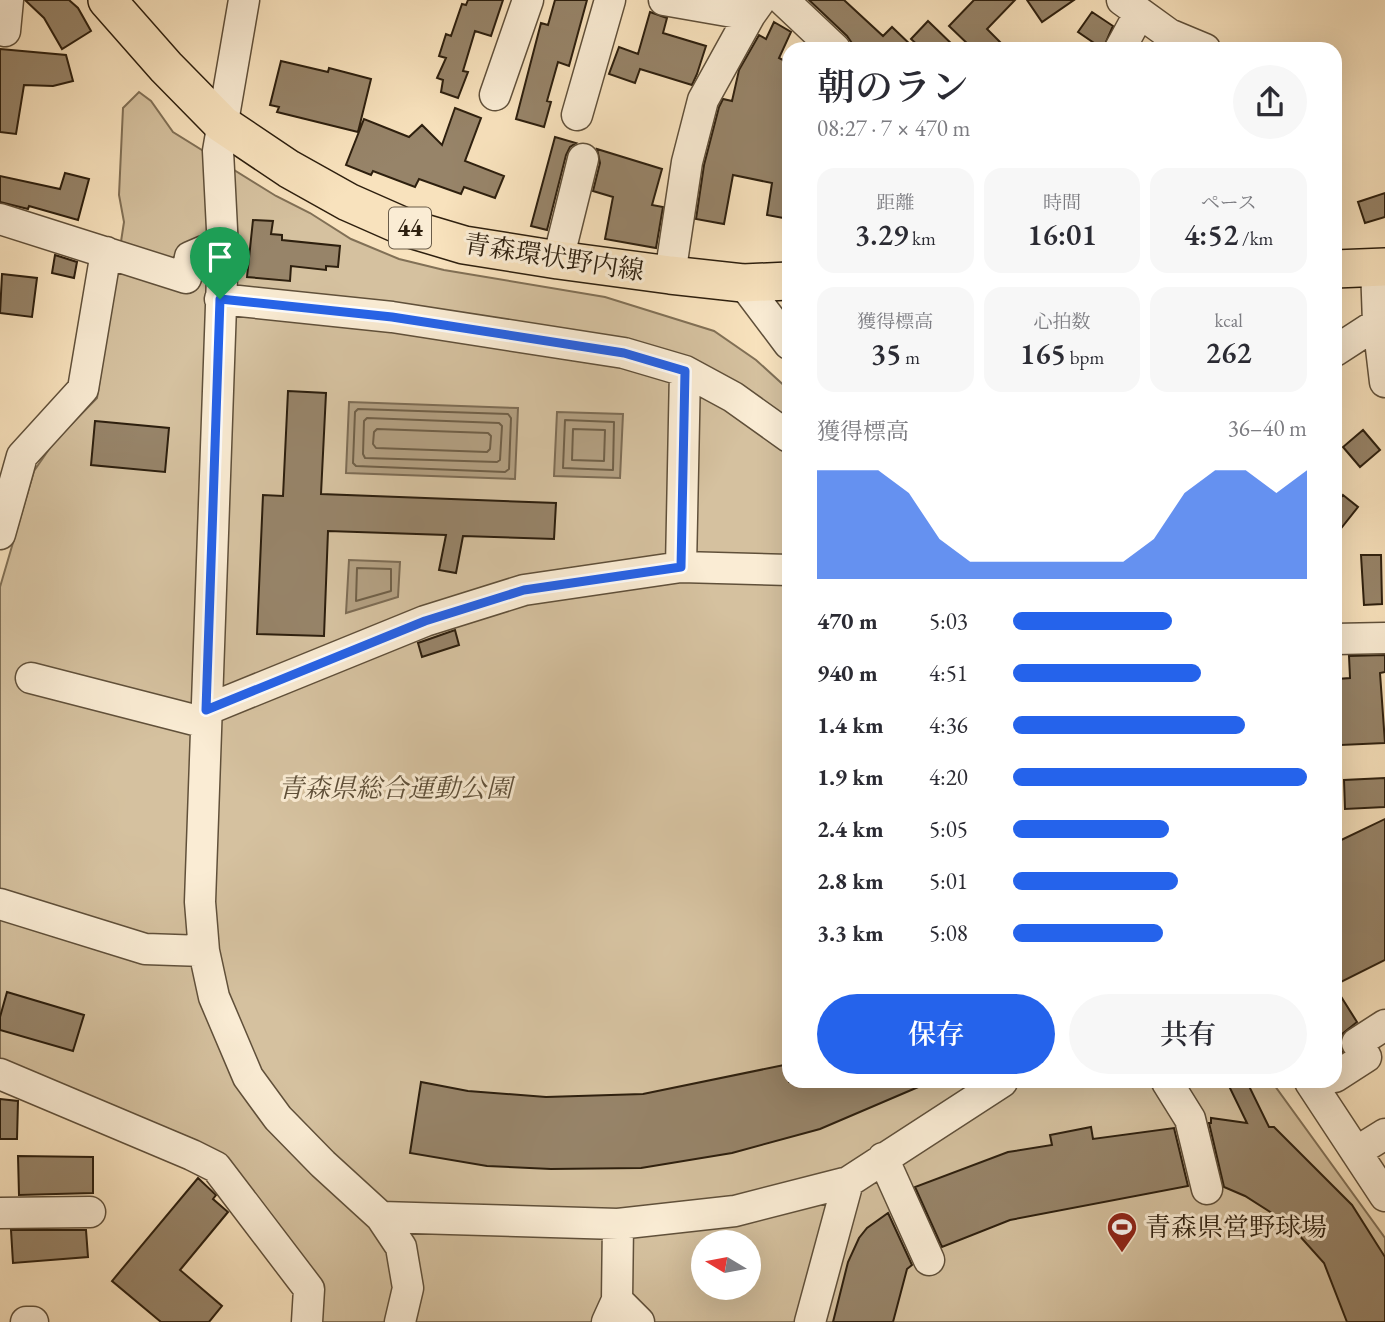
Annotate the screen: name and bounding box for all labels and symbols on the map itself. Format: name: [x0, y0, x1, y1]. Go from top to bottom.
road number: 44: [389, 208, 431, 248]
street label: 青森環状野内線: [461, 226, 647, 288]
pin: [190, 227, 250, 299]
park label: 青森県総合運動公園: [278, 771, 516, 805]
sports icon: 青森県営野球場: [1105, 1210, 1139, 1254]
place label: 青森県営野球場: [1145, 1210, 1327, 1244]
north arrow: [691, 1230, 761, 1300]

